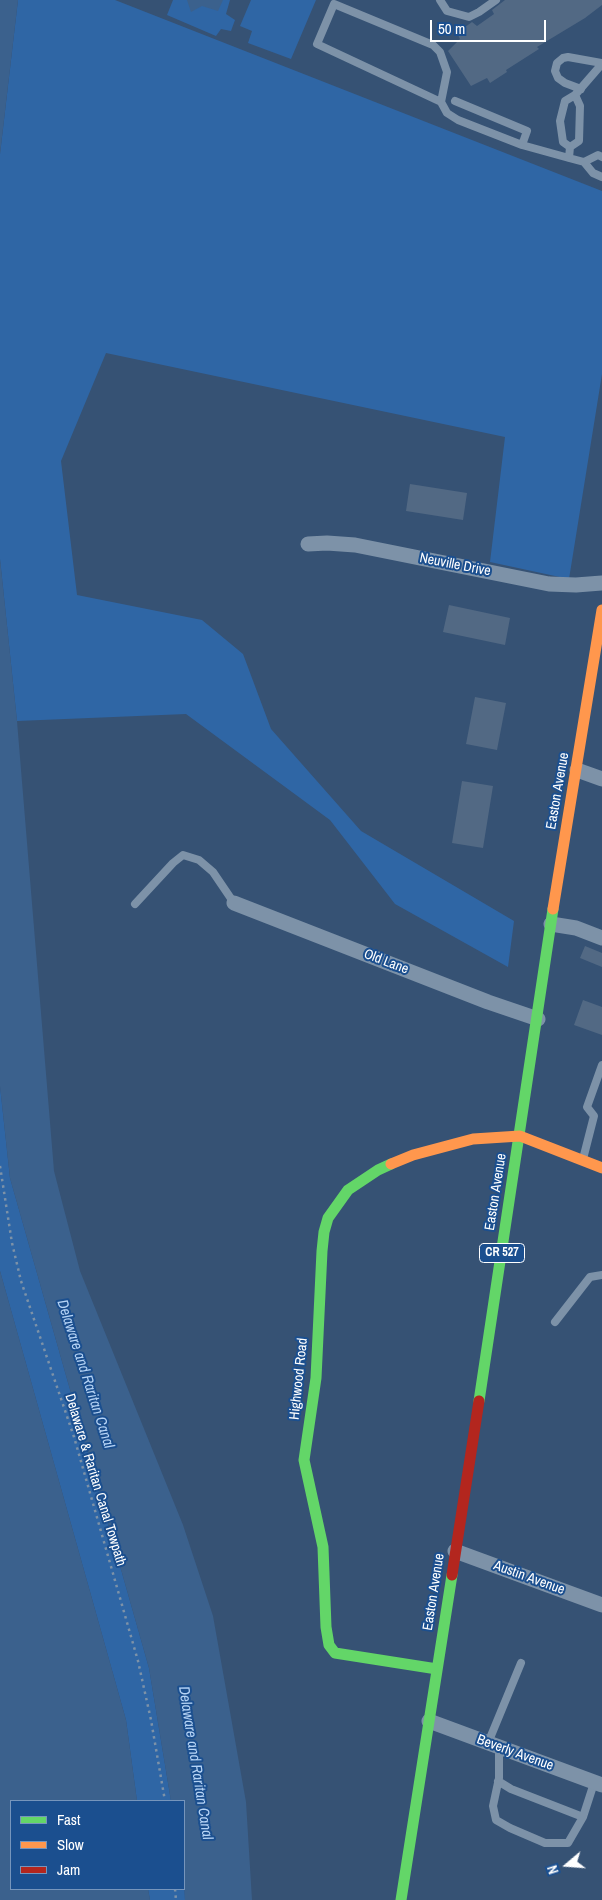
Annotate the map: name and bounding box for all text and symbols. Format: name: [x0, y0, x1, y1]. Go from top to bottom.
scale bar: [432, 10, 548, 42]
text: 50 m: [438, 18, 465, 39]
street label: Neuville Drive: [418, 550, 492, 580]
street label: Easton Avenue: [543, 751, 573, 831]
street label: Old Lane: [361, 946, 411, 978]
street label: Easton Avenue: [482, 1152, 510, 1232]
road number: CR 527: [480, 1244, 524, 1262]
water label: Delaware and Raritan Canal: [52, 1297, 118, 1451]
street label: Highwood Road: [286, 1337, 312, 1421]
street label: Delaware & Raritan Canal Towpath: [61, 1392, 129, 1568]
street label: Easton Avenue: [420, 1552, 448, 1632]
street label: Austin Avenue: [491, 1557, 567, 1599]
water label: Delaware and Raritan Canal: [174, 1685, 216, 1841]
street label: Beverly Avenue: [474, 1731, 556, 1775]
legend: [10, 1800, 185, 1890]
text: Fast: [57, 1809, 80, 1830]
text: Slow: [57, 1834, 84, 1855]
north arrow: [542, 1840, 592, 1890]
text: Jam: [57, 1859, 80, 1880]
text: N: [543, 1863, 563, 1876]

